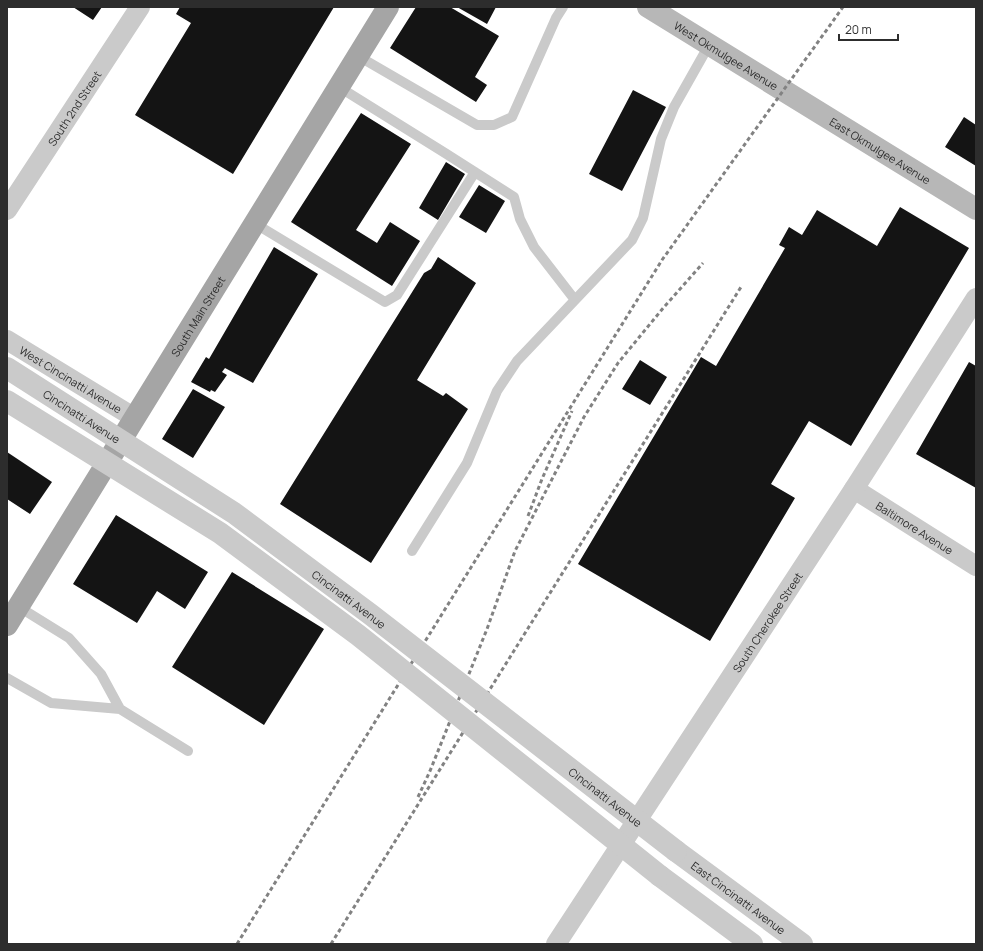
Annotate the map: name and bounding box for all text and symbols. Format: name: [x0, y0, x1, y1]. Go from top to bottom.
scale bar: [839, 16, 898, 42]
street label: West Okmulgee Avenue: [671, 17, 782, 93]
text: 20 m: [845, 21, 872, 38]
street label: South 2nd Street: [44, 68, 104, 148]
street label: East Okmulgee Avenue: [827, 113, 934, 187]
street label: South Main Street: [167, 273, 228, 359]
street label: West Cincinatti Avenue: [17, 343, 125, 415]
street label: Cincinatti Avenue: [41, 387, 123, 445]
street label: Baltimore Avenue: [873, 497, 957, 558]
street label: Cincinatti Avenue: [309, 566, 390, 632]
street label: South Cherokee Street: [729, 569, 805, 675]
street label: Cincinatti Avenue: [566, 764, 646, 830]
street label: East Cincinatti Avenue: [689, 858, 789, 937]

